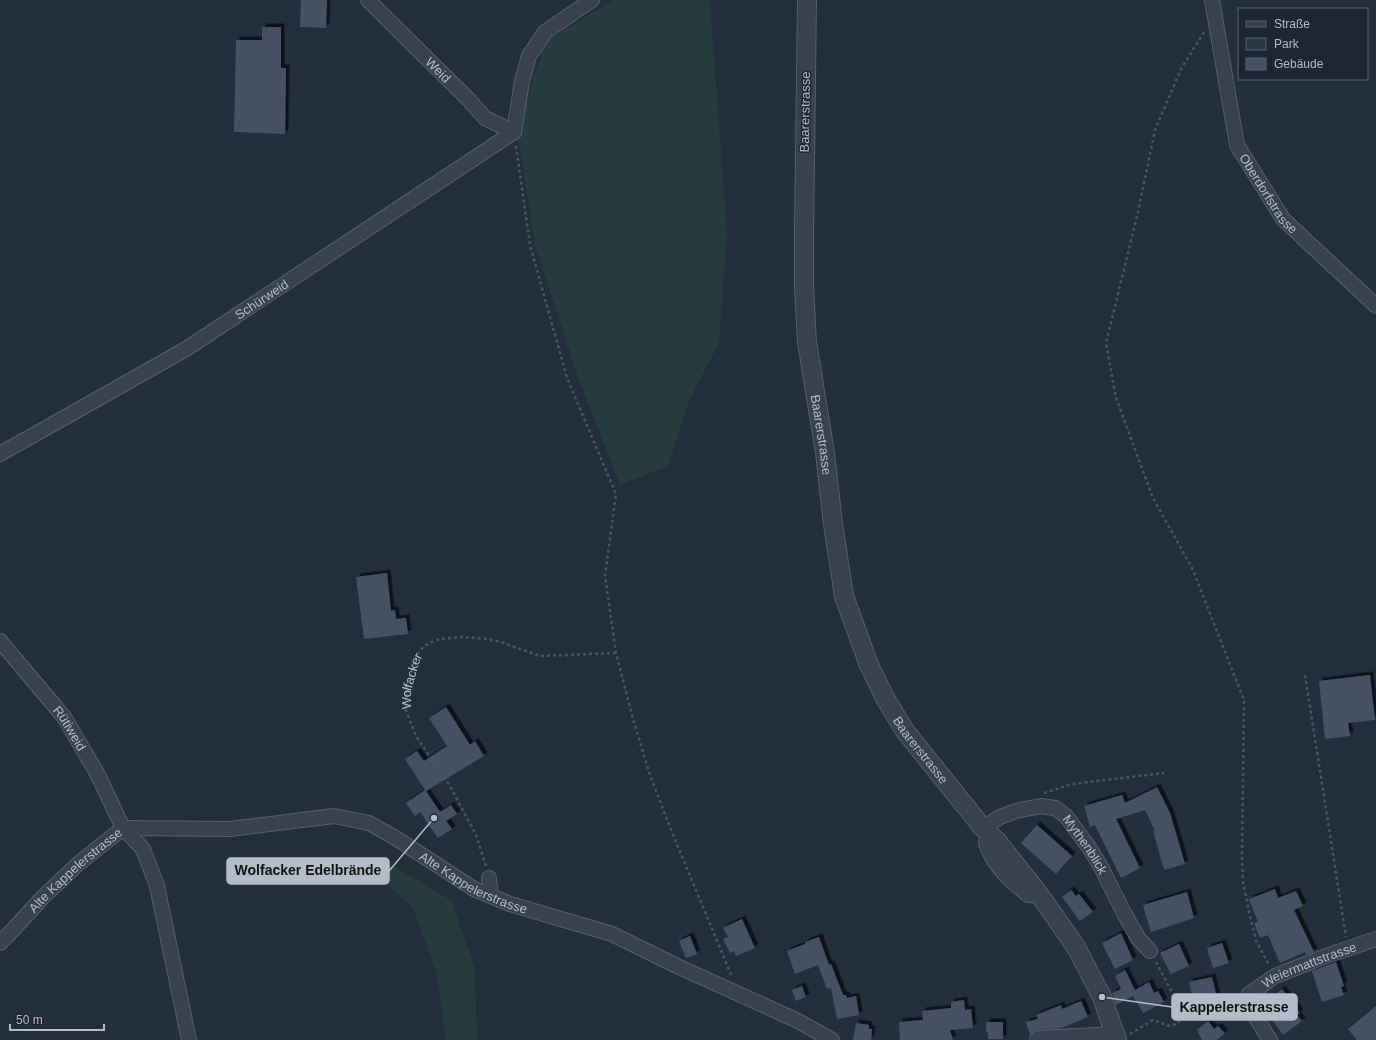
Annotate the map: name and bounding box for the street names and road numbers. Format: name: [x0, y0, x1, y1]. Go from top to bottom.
street label: Weid: [423, 54, 454, 85]
street label: Baarerstrasse: [797, 71, 813, 153]
street label: Oberdorfstrasse: [1237, 151, 1301, 236]
street label: Schürweid: [232, 276, 291, 322]
street label: Baarerstrasse: [808, 394, 835, 476]
street label: Wolfacker: [399, 650, 425, 709]
street label: Rütiweid: [50, 703, 90, 753]
street label: Baarerstrasse: [890, 713, 952, 786]
street label: Mythenblick: [1060, 812, 1111, 877]
street label: Alte Kappelerstrasse: [25, 824, 125, 915]
street label: Alte Kappelerstrasse: [417, 848, 529, 916]
street label: Weiermattstrasse: [1259, 939, 1358, 991]

